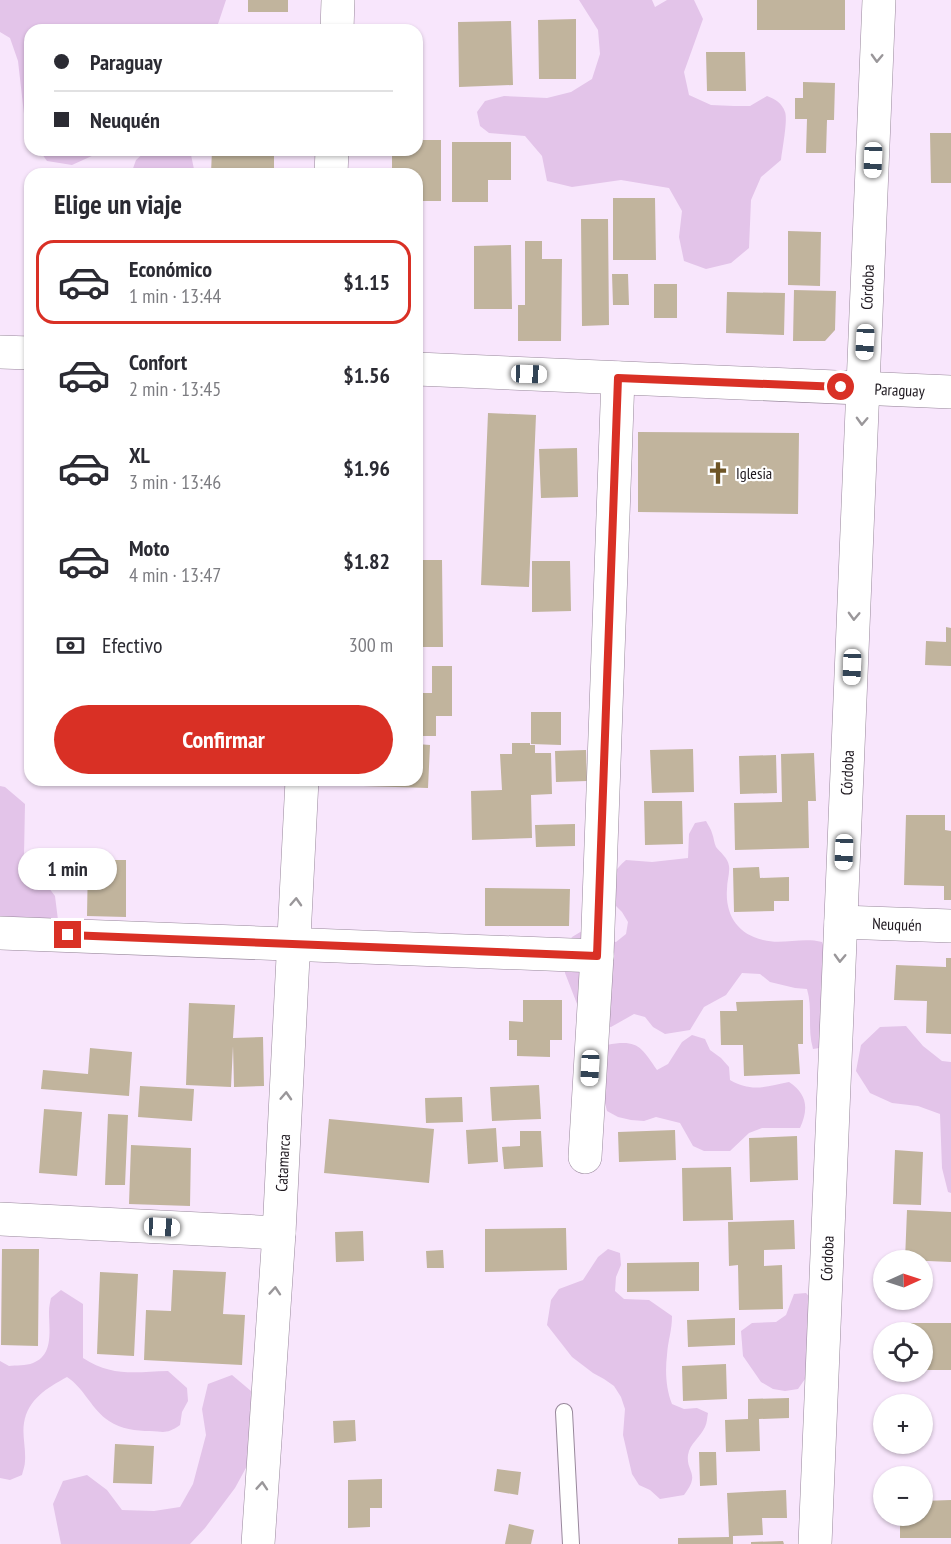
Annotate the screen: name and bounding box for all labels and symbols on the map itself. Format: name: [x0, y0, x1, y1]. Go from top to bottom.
one-way arrow: [870, 54, 883, 63]
car: [863, 142, 883, 178]
street label: Córdoba: [856, 264, 878, 310]
car: [855, 324, 875, 360]
car: [511, 364, 547, 384]
route start: [827, 373, 854, 400]
street label: Paraguay: [874, 379, 925, 401]
one-way arrow: [855, 417, 868, 426]
church icon: Iglesia: [705, 460, 731, 486]
place label: Iglesia: [736, 463, 772, 483]
one-way arrow: [847, 611, 860, 620]
car: [842, 649, 862, 685]
street label: Córdoba: [836, 750, 858, 796]
car: [834, 834, 854, 870]
callout: 1 min: [19, 848, 118, 890]
one-way arrow: [289, 897, 302, 906]
street label: Neuquén: [872, 913, 922, 935]
route end: [54, 921, 81, 948]
one-way arrow: [833, 953, 846, 962]
car: [580, 1050, 600, 1086]
one-way arrow: [279, 1092, 292, 1101]
street label: Catamarca: [271, 1133, 294, 1192]
car: [144, 1217, 180, 1237]
street label: Córdoba: [816, 1235, 838, 1281]
north arrow: [873, 1250, 933, 1310]
one-way arrow: [268, 1287, 281, 1296]
one-way arrow: [255, 1481, 268, 1490]

